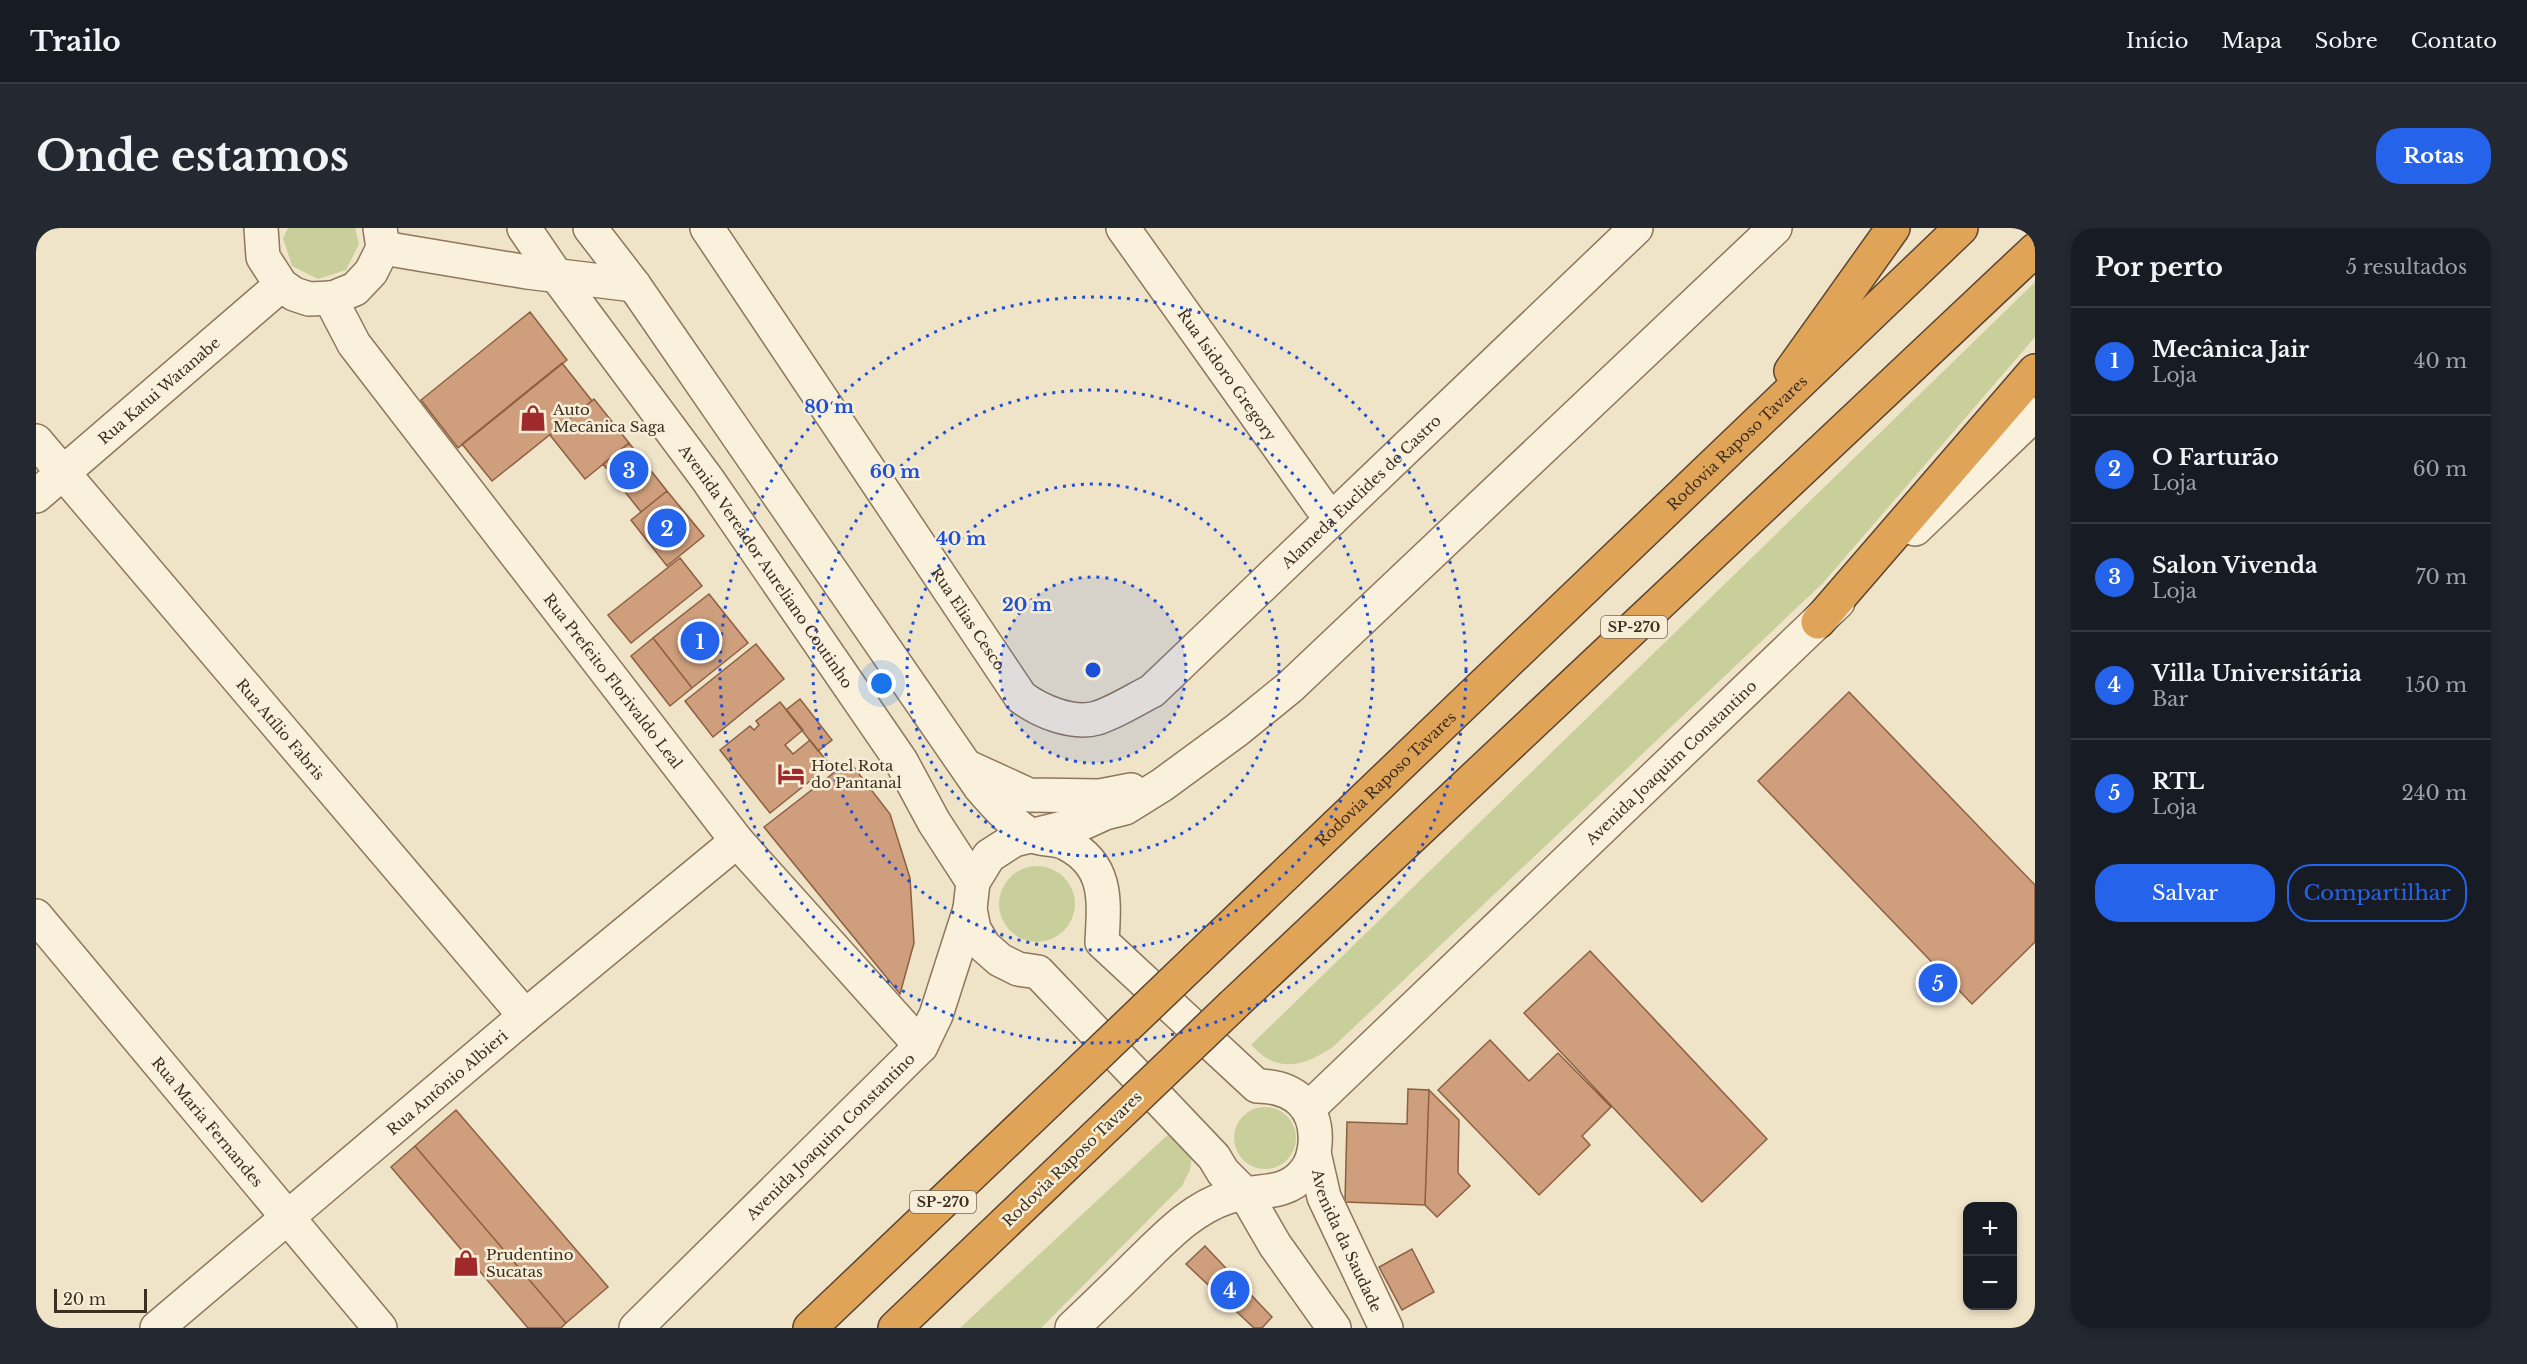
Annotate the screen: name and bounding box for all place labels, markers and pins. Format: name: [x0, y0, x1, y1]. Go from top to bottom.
place label: Auto Mecânica Saga: [552, 400, 666, 436]
shop icon: Auto Mecânica Saga: [518, 403, 548, 433]
pin: 3: [610, 448, 648, 492]
pin: 2: [648, 506, 686, 550]
pin: 1: [680, 618, 720, 664]
centre of rings: [1083, 660, 1103, 680]
place label: Hotel Rota do Pantanal: [811, 756, 902, 792]
hotel icon: Hotel Rota do Pantanal: [776, 759, 806, 789]
pin: 5: [1918, 960, 1958, 1005]
place label: Prudentino Sucatas: [486, 1245, 574, 1281]
shop icon: Prudentino Sucatas: [451, 1248, 481, 1278]
pin: 4: [1210, 1268, 1250, 1312]

